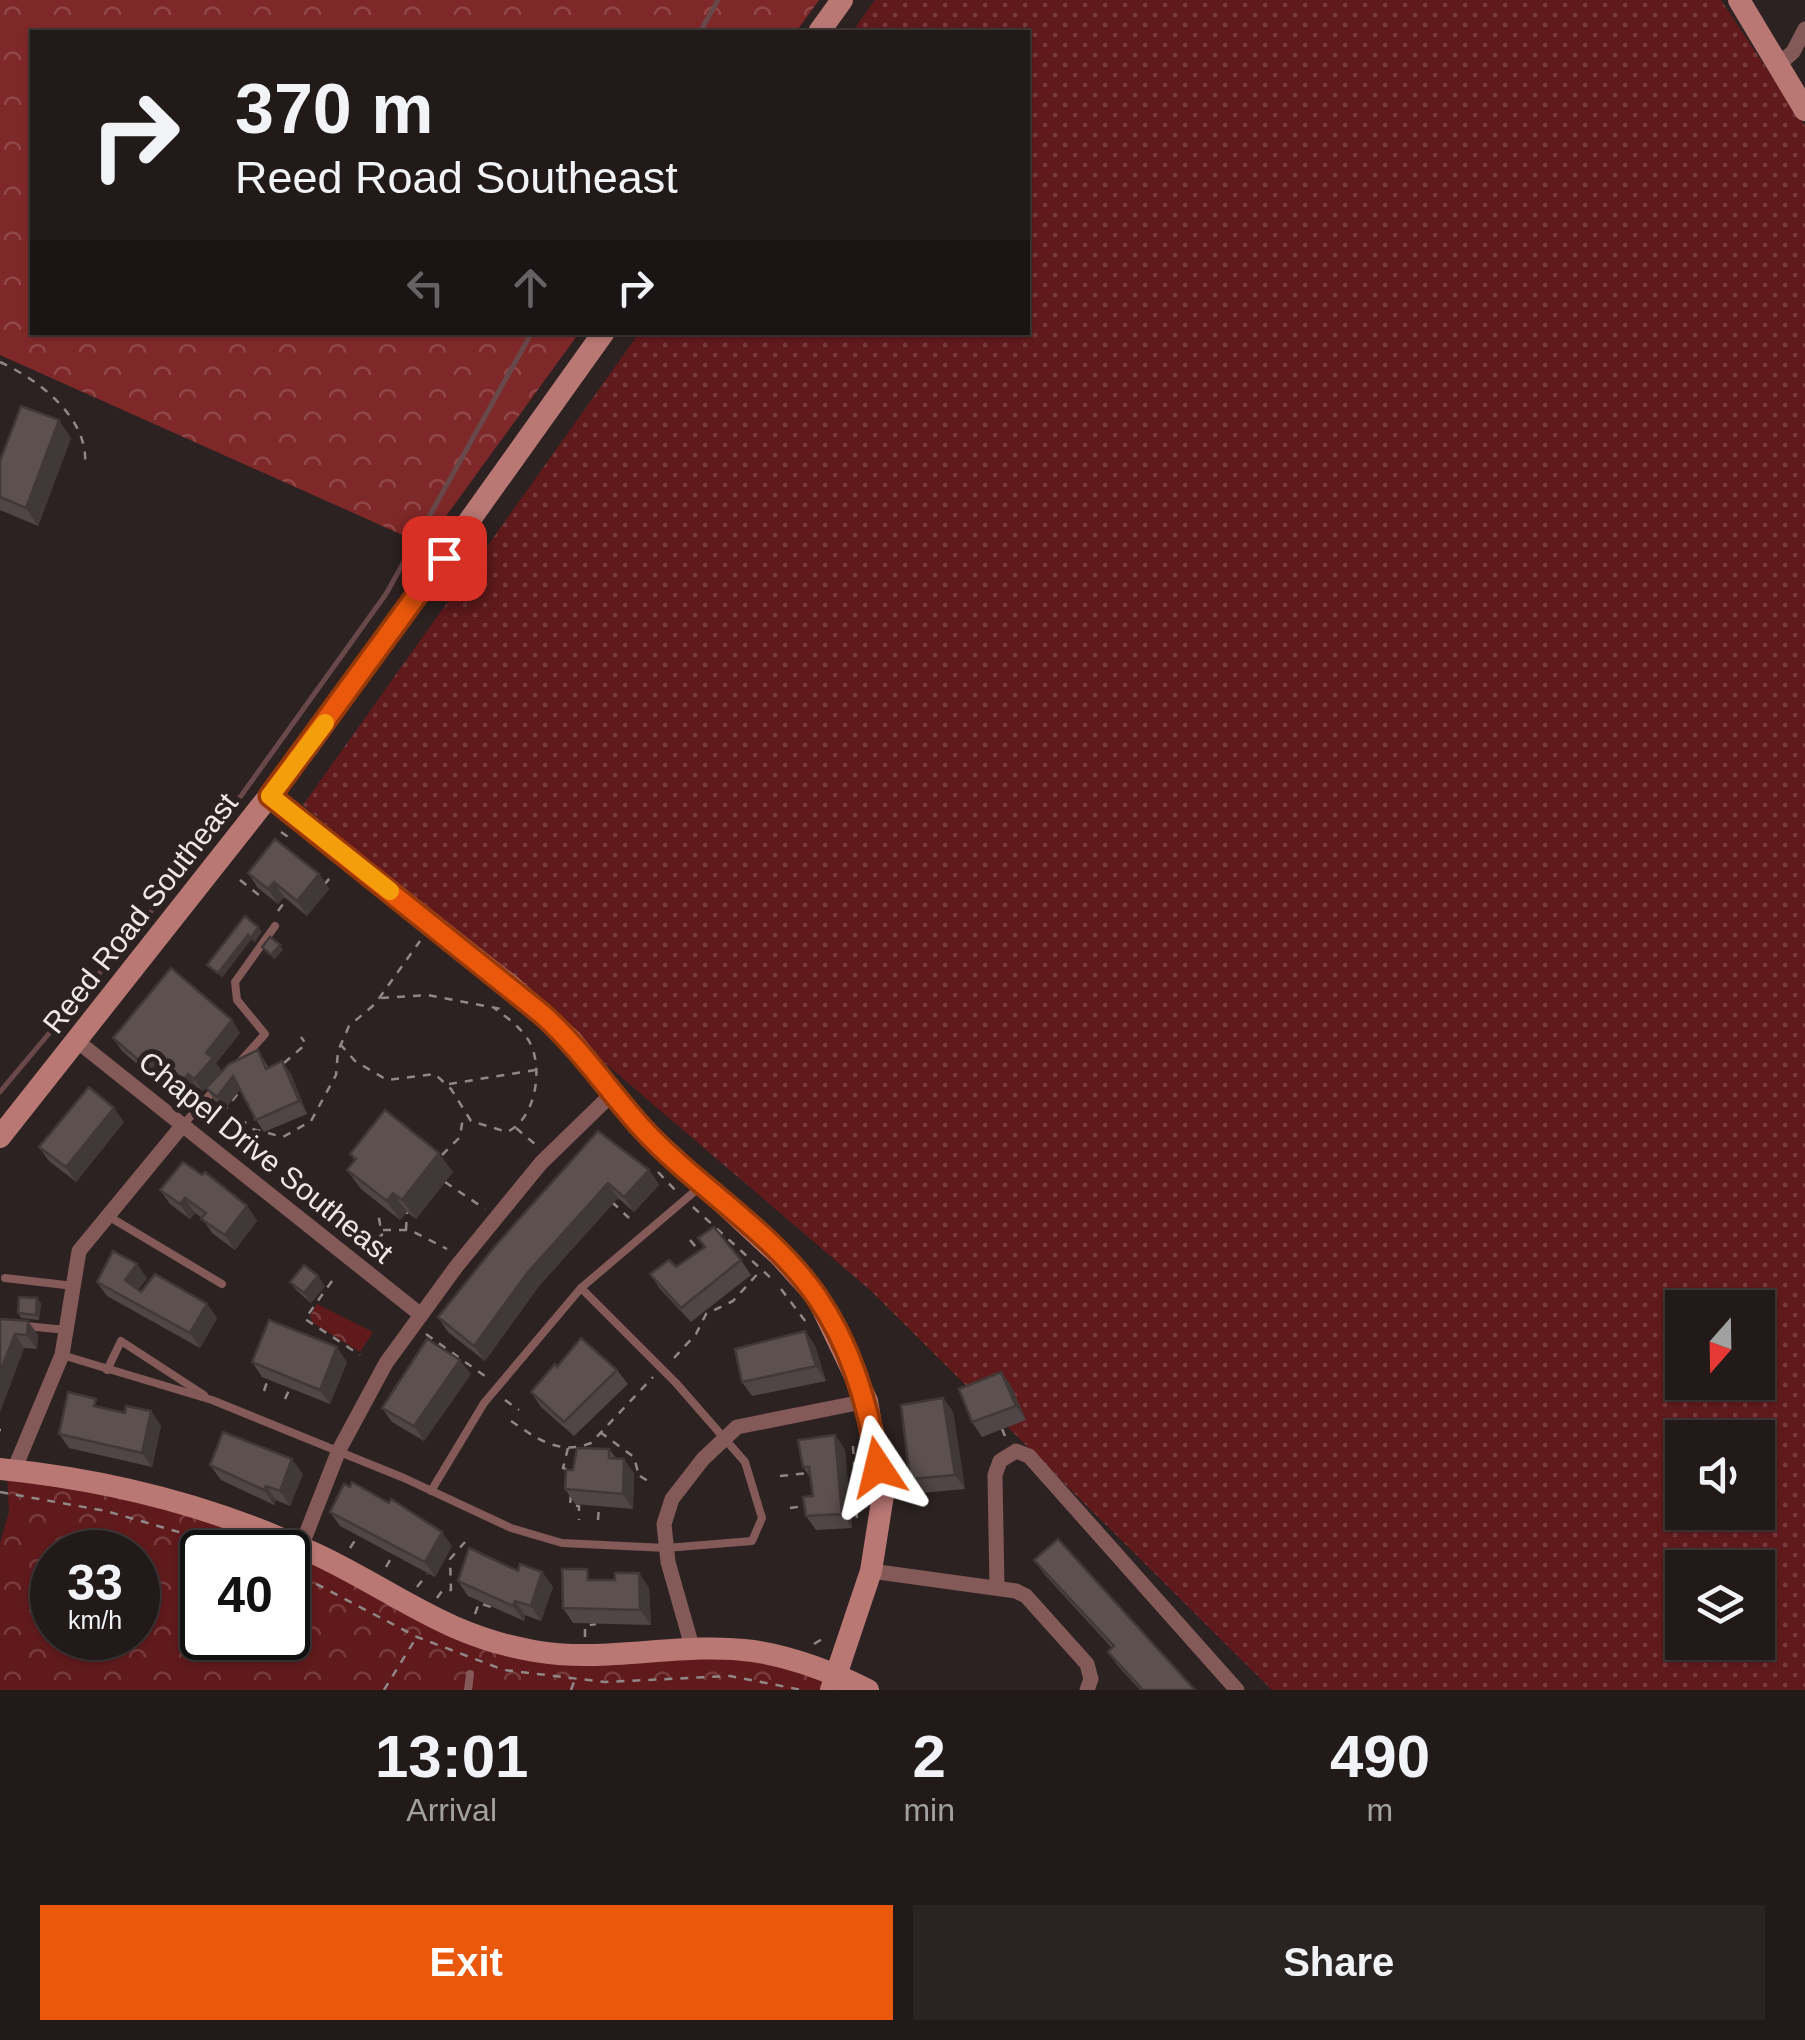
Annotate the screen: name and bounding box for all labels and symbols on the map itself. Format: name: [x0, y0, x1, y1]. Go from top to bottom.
pin: [402, 516, 487, 601]
street label: Reed Road Southeast: [36, 786, 244, 1039]
street label: Chapel Drive Southeast: [132, 1044, 400, 1270]
north arrow: [1665, 1290, 1775, 1400]
position arrow: [826, 1415, 930, 1519]
speed limit sign: 40: [180, 1530, 310, 1660]

